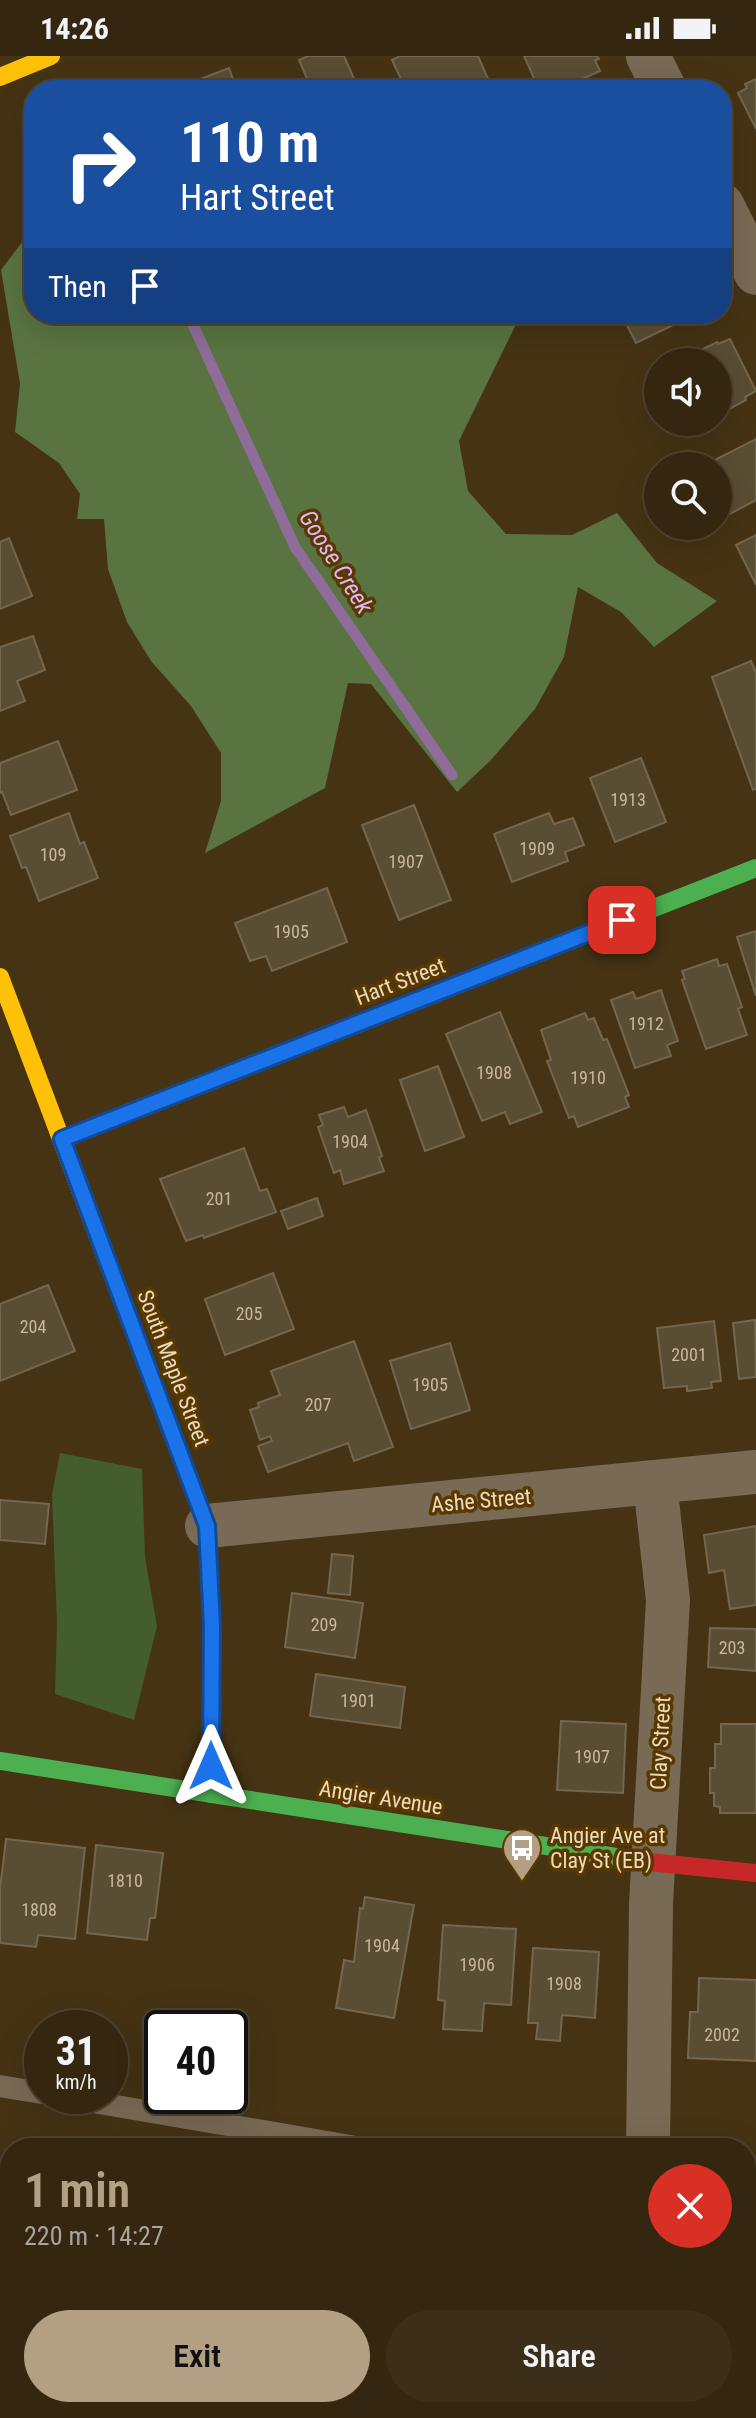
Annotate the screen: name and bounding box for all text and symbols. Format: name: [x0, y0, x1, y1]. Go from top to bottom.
text: 14:26: [40, 11, 109, 46]
text: 110 m: [180, 110, 319, 176]
icon: right: [48, 112, 152, 216]
text: Hart Street: [180, 177, 335, 219]
icon: arrive: [123, 264, 167, 308]
text: Then: [48, 269, 107, 304]
map controls: [644, 348, 732, 540]
button: sound: [644, 348, 732, 436]
button: search: [644, 452, 732, 540]
water label: Goose Creek: [293, 505, 379, 619]
house number: 1913: [610, 789, 646, 810]
house number: 1909: [519, 838, 555, 859]
house number: 109: [40, 844, 66, 865]
house number: 1907: [388, 851, 424, 872]
pin: [588, 886, 656, 954]
icon: arrive: [600, 898, 644, 942]
house number: 1905: [273, 921, 309, 942]
street label: Hart Street: [352, 953, 449, 1010]
house number: 1912: [628, 1013, 664, 1034]
house number: 1908: [476, 1062, 512, 1083]
house number: 1910: [570, 1067, 606, 1088]
house number: 1904: [332, 1131, 368, 1152]
house number: 201: [206, 1188, 232, 1209]
street label: South Maple Street: [132, 1287, 215, 1450]
house number: 205: [236, 1303, 262, 1324]
house number: 204: [20, 1316, 46, 1337]
house number: 2001: [671, 1344, 707, 1365]
house number: 1905: [412, 1374, 448, 1395]
house number: 207: [305, 1394, 331, 1415]
street label: Ashe Street: [430, 1484, 532, 1517]
house number: 209: [311, 1614, 337, 1635]
house number: 203: [719, 1637, 745, 1658]
house number: 1901: [340, 1690, 376, 1711]
street label: Clay Street: [646, 1696, 675, 1790]
position arrow: [169, 1724, 253, 1808]
house number: 1907: [574, 1746, 610, 1767]
street label: Angier Avenue: [317, 1775, 444, 1820]
place label: Angier Ave at Clay St (EB): [550, 1823, 665, 1874]
bus stop icon: Angier Ave at Clay St (EB): [501, 1827, 543, 1882]
house number: 1810: [107, 1870, 143, 1891]
house number: 1808: [21, 1899, 57, 1920]
house number: 1904: [364, 1935, 400, 1956]
house number: 1906: [459, 1954, 495, 1975]
house number: 1908: [546, 1973, 582, 1994]
speed limit sign: 40: [144, 2010, 248, 2114]
house number: 2002: [704, 2024, 740, 2045]
text: 31: [56, 2028, 96, 2075]
text: km/h: [55, 2070, 97, 2094]
text: 1 min: [24, 2162, 130, 2219]
button: close: [648, 2164, 732, 2248]
text: 220 m · 14:27: [24, 2221, 164, 2251]
button: Exit: [24, 2310, 370, 2402]
button: Share: [386, 2310, 732, 2402]

